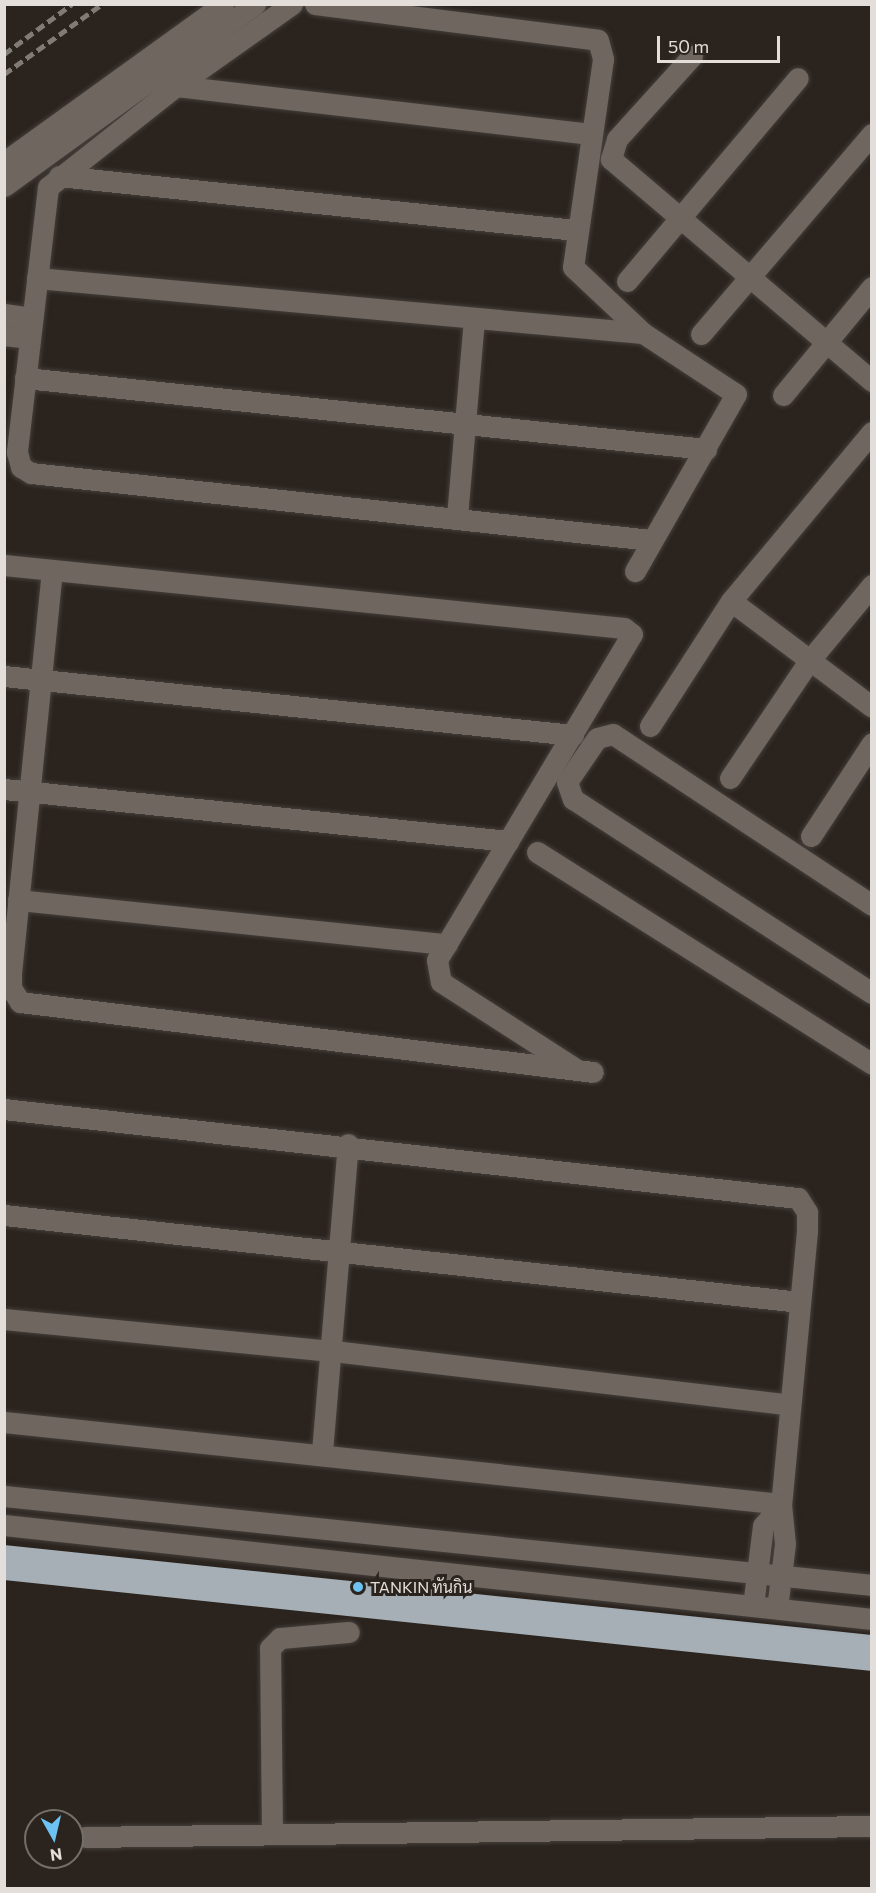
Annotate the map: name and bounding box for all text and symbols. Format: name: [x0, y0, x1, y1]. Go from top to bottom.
scale bar: [660, 24, 783, 62]
text: 50 m: [668, 35, 709, 57]
place label: TANKIN ทันกิน: [370, 1577, 472, 1597]
marker: TANKIN ทันกิน: [351, 1580, 365, 1594]
north arrow: [24, 1809, 84, 1869]
text: N: [49, 1845, 64, 1866]

